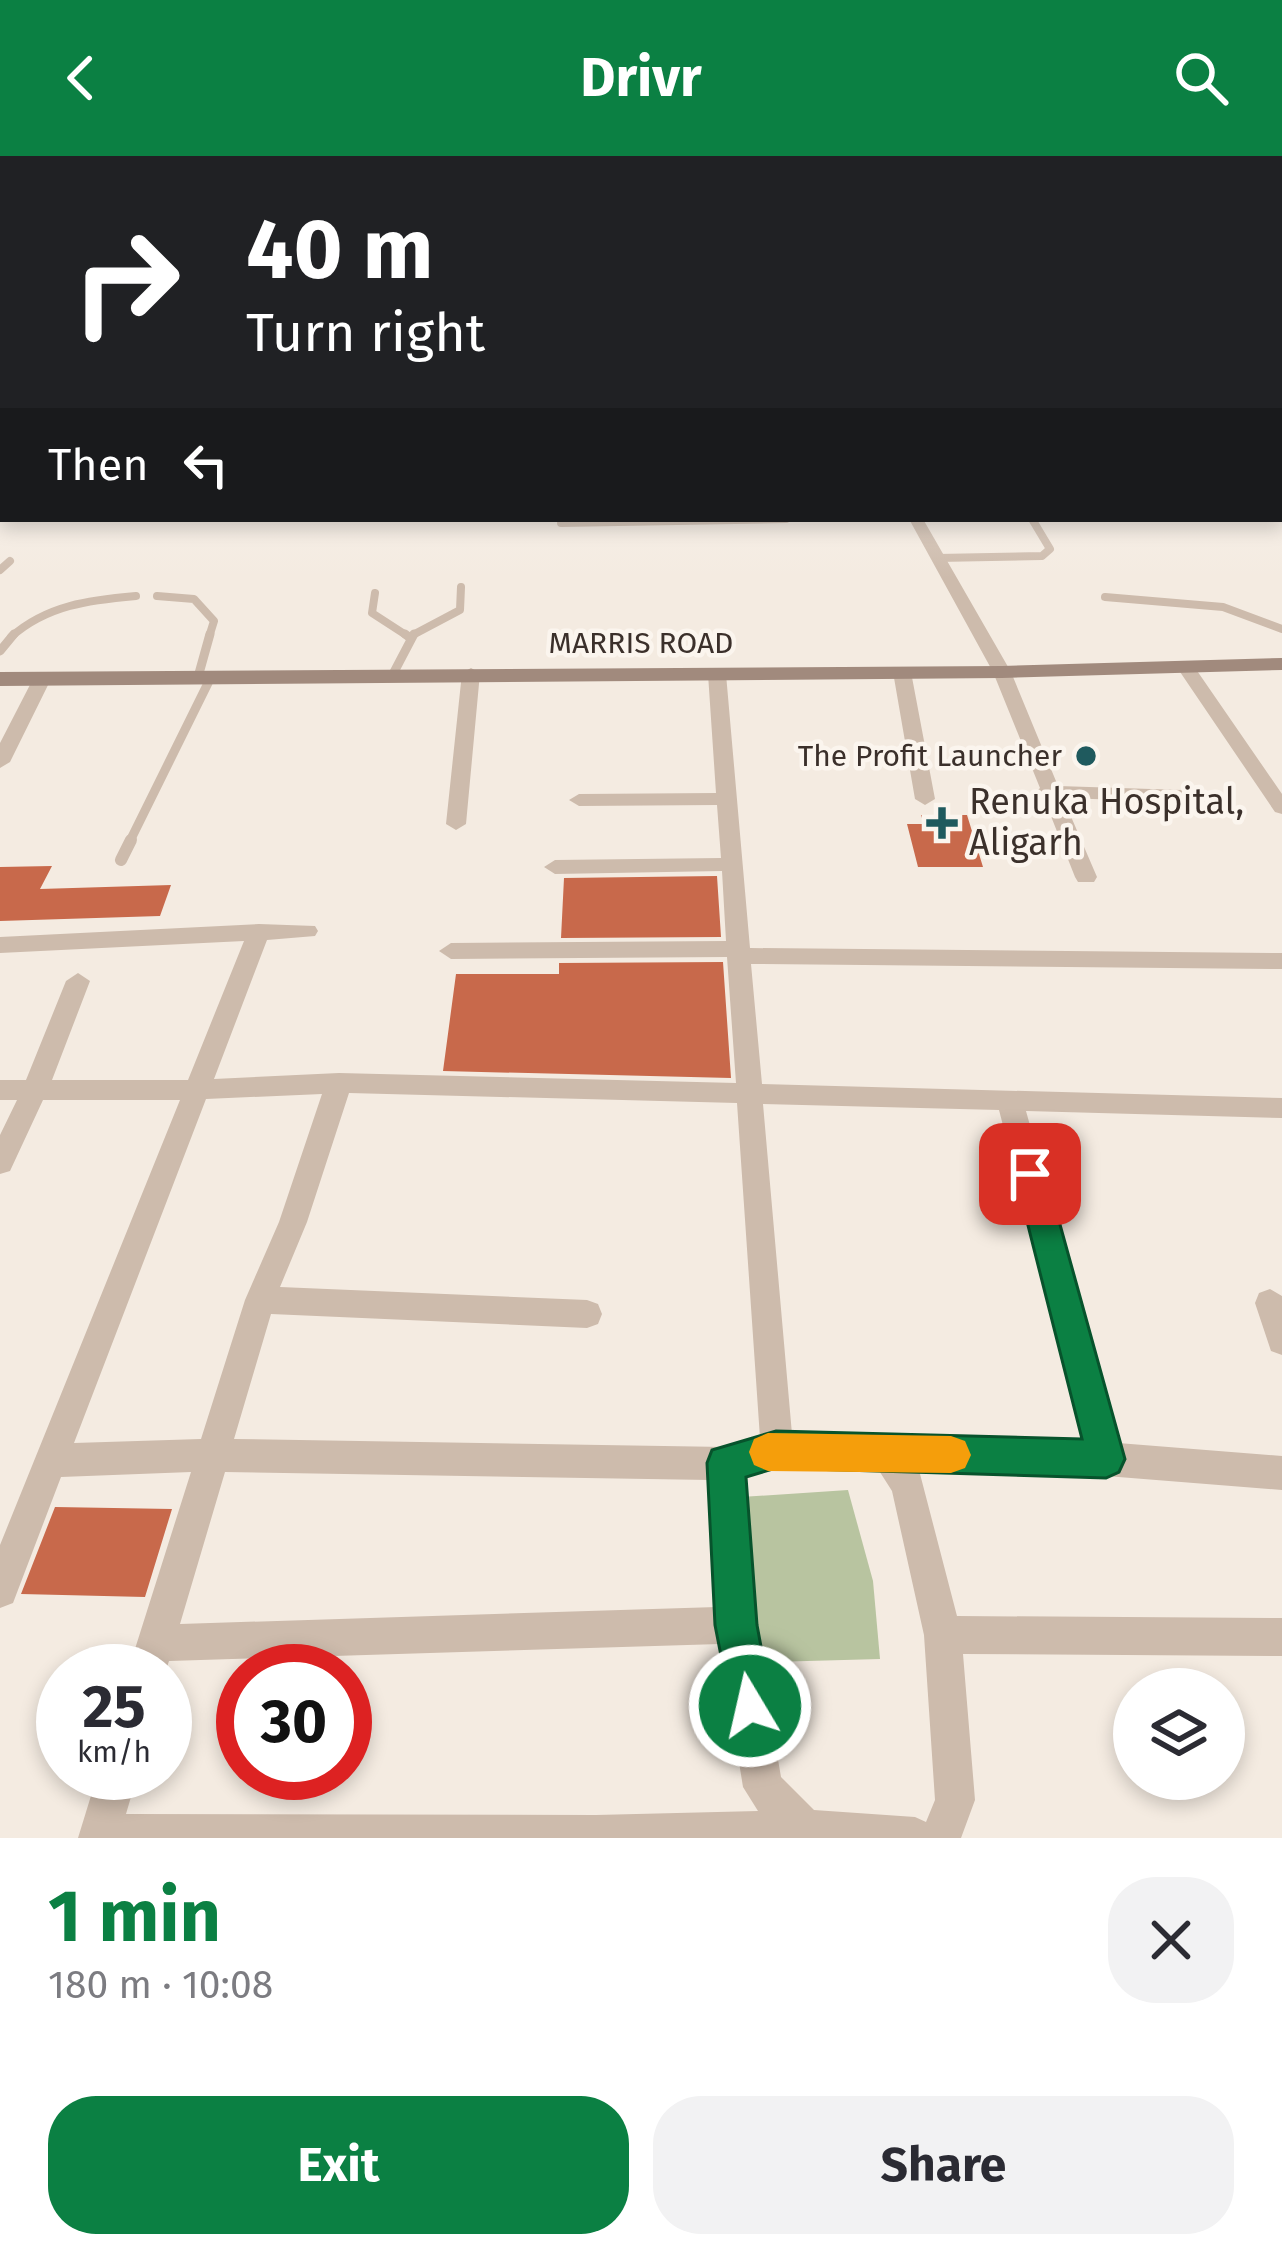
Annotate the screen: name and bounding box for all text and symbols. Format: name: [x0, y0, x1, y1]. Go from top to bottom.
icon: back: [48, 45, 114, 111]
icon: search: [1168, 45, 1234, 111]
text: Drivr: [580, 46, 702, 110]
text: 40 m: [246, 199, 434, 300]
icon: right: [48, 204, 204, 360]
text: Turn right: [246, 301, 485, 365]
icon: left: [173, 432, 239, 498]
text: Then: [48, 438, 149, 492]
street label: MARRIS ROAD: [549, 625, 733, 661]
place label: The Profit Launcher: [798, 738, 1062, 774]
marker: The Profit Launcher: [1073, 743, 1099, 769]
place label: Renuka Hospital, Aligarh: [969, 780, 1244, 865]
marker: Renuka Hospital, Aligarh: [926, 807, 958, 839]
pin: [979, 1123, 1081, 1225]
icon: arrive: [997, 1141, 1063, 1207]
position arrow: [687, 1643, 813, 1769]
speed limit sign: 30: [216, 1644, 372, 1800]
map controls: [1113, 1668, 1245, 1800]
button: layers: [1113, 1668, 1245, 1800]
text: 25: [82, 1671, 146, 1743]
text: km/h: [77, 1734, 151, 1770]
text: 1 min: [48, 1874, 221, 1960]
button: close: [1108, 1877, 1234, 2003]
text: 180 m · 10:08: [48, 1962, 273, 2008]
button: Exit: [48, 2096, 629, 2234]
button: Share: [653, 2096, 1234, 2234]

